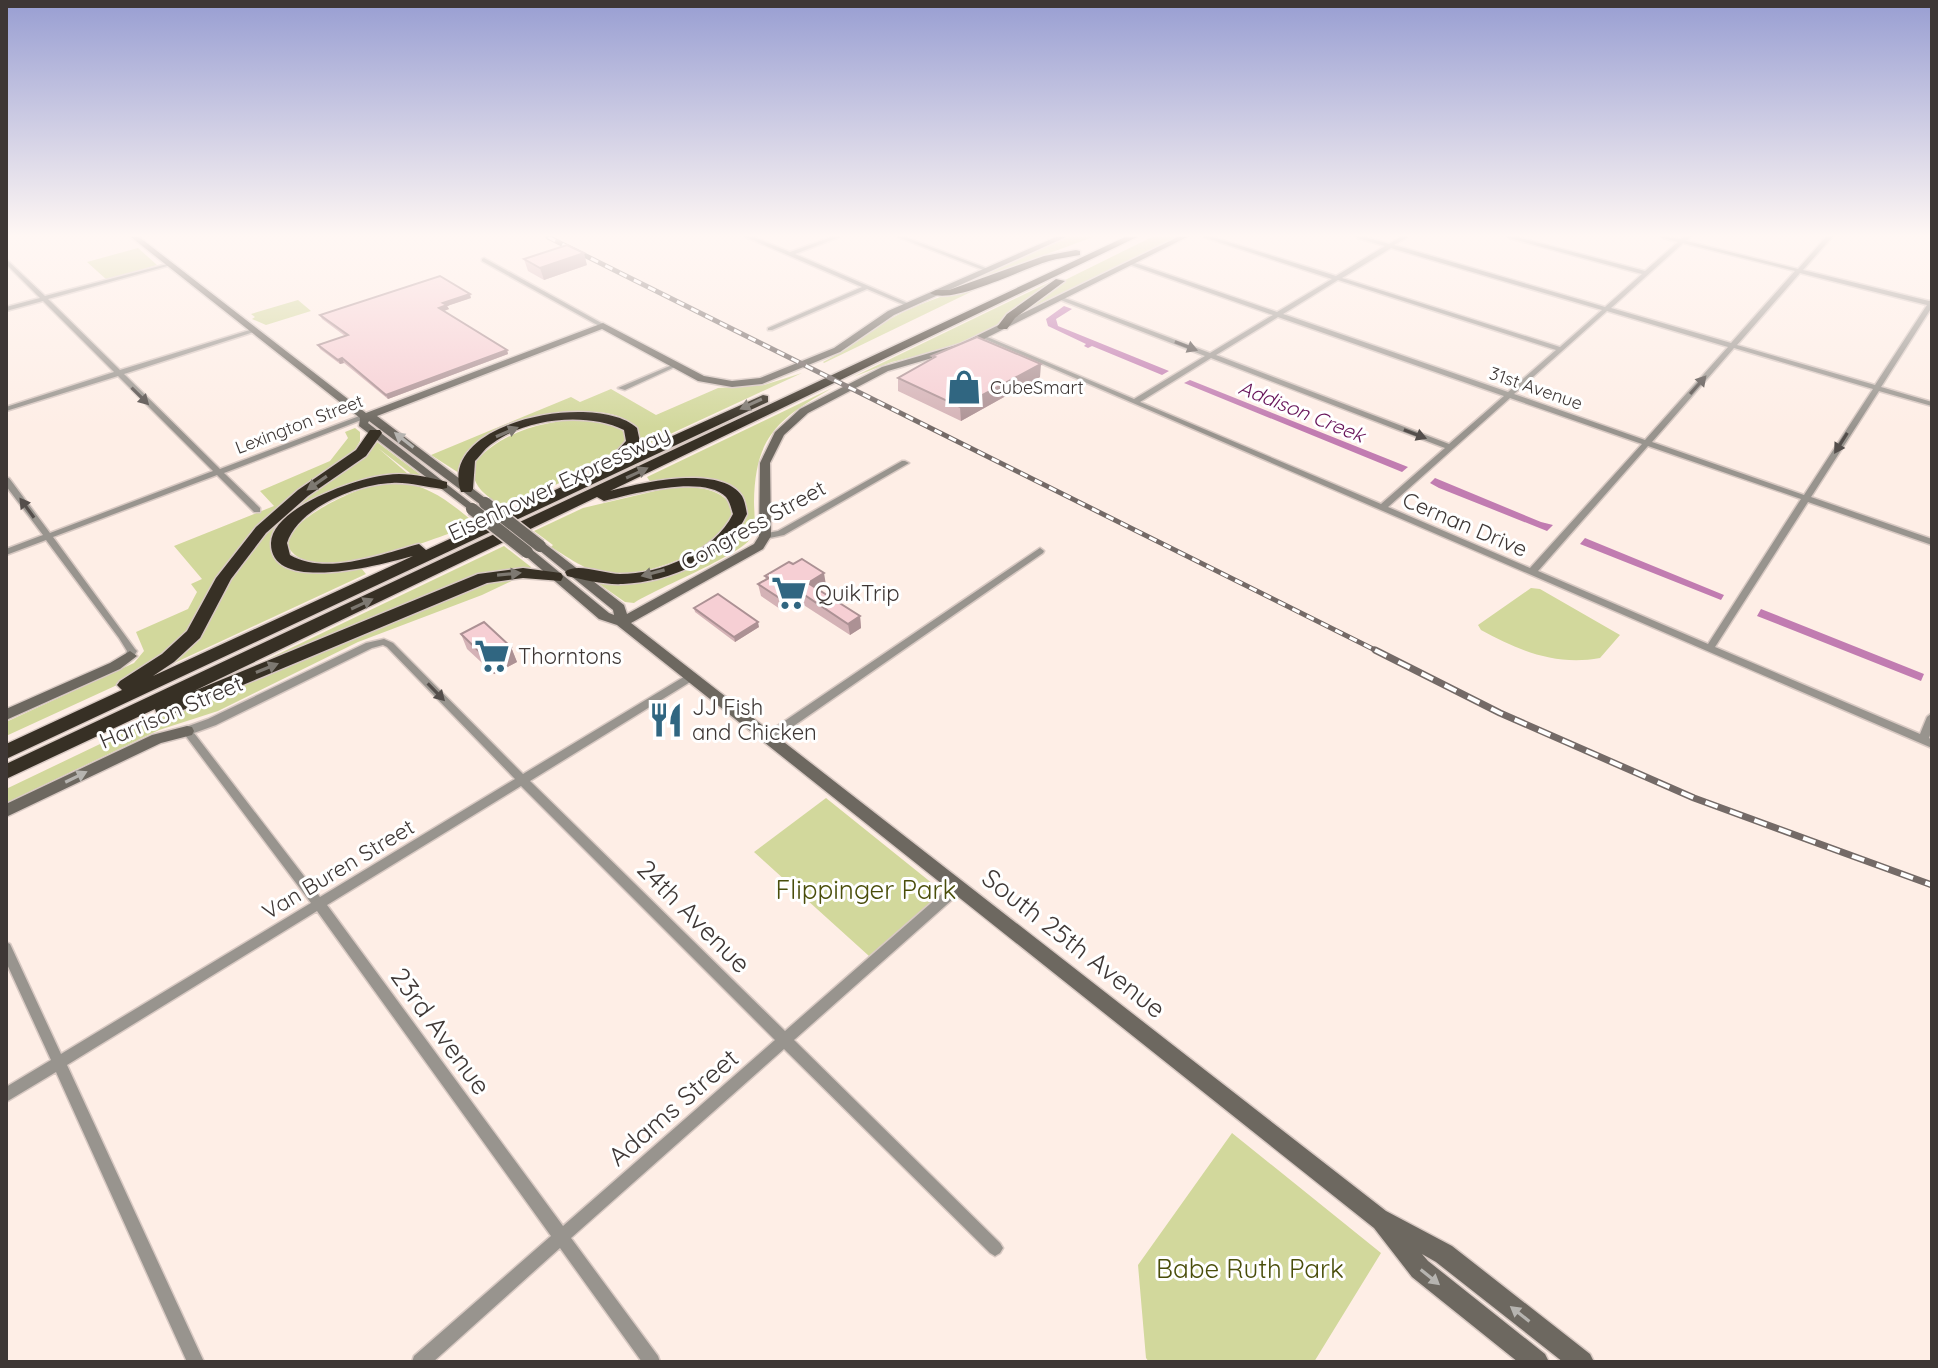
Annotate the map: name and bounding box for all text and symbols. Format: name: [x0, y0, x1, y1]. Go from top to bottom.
one-way arrow: [1174, 340, 1198, 353]
street label: 31st Avenue: [1486, 361, 1586, 415]
shop icon: CubeSmart: [945, 368, 983, 406]
water label: Addison Creek: [1235, 374, 1371, 448]
place label: CubeSmart: [990, 376, 1084, 399]
one-way arrow: [1689, 376, 1706, 396]
one-way arrow: [130, 386, 149, 405]
street label: Lexington Street: [232, 389, 366, 459]
one-way arrow: [740, 397, 763, 411]
street label: Eisenhower Expressway: [443, 419, 675, 547]
one-way arrow: [495, 425, 518, 438]
one-way arrow: [1403, 428, 1427, 441]
one-way arrow: [1834, 432, 1848, 454]
one-way arrow: [394, 433, 414, 449]
one-way arrow: [625, 466, 648, 480]
street label: Congress Street: [676, 474, 830, 576]
one-way arrow: [307, 475, 328, 490]
street label: Cernan Drive: [1398, 485, 1532, 563]
one-way arrow: [19, 497, 35, 519]
one-way arrow: [641, 567, 665, 580]
one-way arrow: [497, 568, 522, 581]
supermarket icon: QuikTrip: [770, 574, 808, 612]
place label: QuikTrip: [815, 579, 900, 607]
one-way arrow: [350, 597, 373, 611]
supermarket icon: Thorntons: [473, 637, 511, 675]
place label: Thorntons: [518, 642, 622, 670]
one-way arrow: [255, 661, 279, 674]
street label: Harrison Street: [95, 669, 247, 755]
one-way arrow: [426, 682, 444, 701]
place label: JJ Fish and Chicken: [692, 693, 817, 746]
restaurant icon: JJ Fish and Chicken: [647, 701, 685, 739]
one-way arrow: [65, 771, 88, 784]
street label: Van Buren Street: [257, 813, 419, 925]
street label: 24th Avenue: [630, 852, 758, 980]
street label: South 25th Avenue: [976, 861, 1172, 1025]
park label: Flippinger Park: [776, 873, 956, 906]
street label: 23rd Avenue: [384, 961, 498, 1101]
street label: Adams Street: [601, 1041, 745, 1173]
park label: Babe Ruth Park: [1156, 1252, 1344, 1285]
one-way arrow: [1420, 1268, 1440, 1284]
one-way arrow: [1510, 1306, 1530, 1322]

